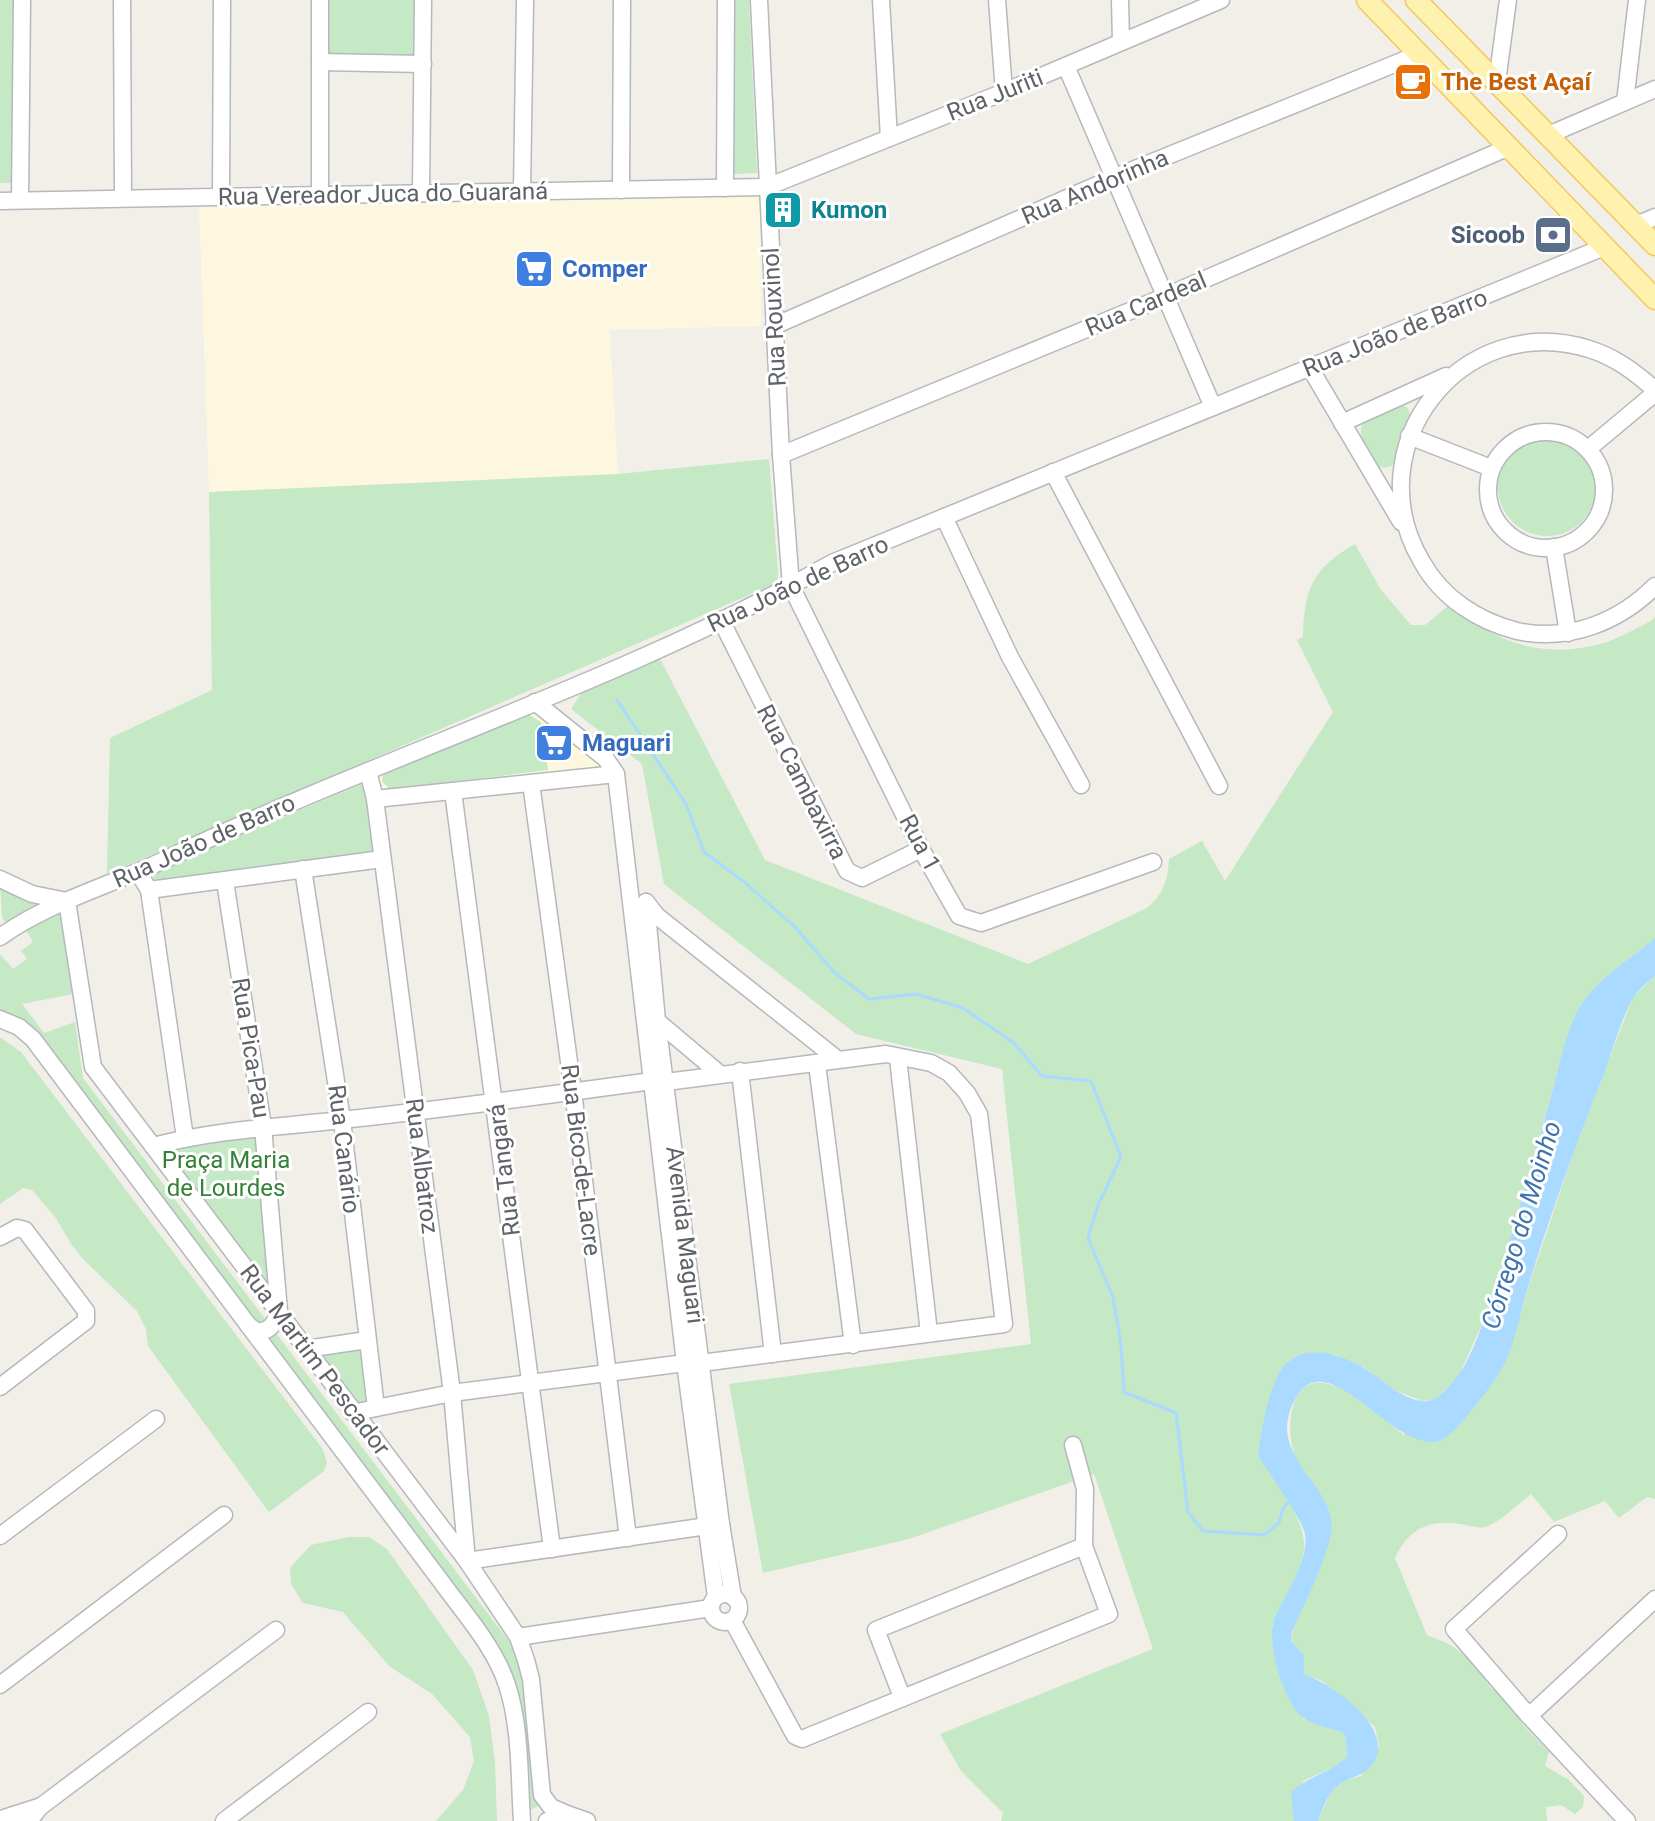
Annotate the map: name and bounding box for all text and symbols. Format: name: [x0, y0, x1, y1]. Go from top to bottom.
cafe icon: The Best Açaí: [1392, 61, 1434, 103]
street label: Rua Juriti: [943, 63, 1047, 127]
place label: The Best Açaí: [1441, 68, 1592, 96]
street label: Rua Andorinha: [1017, 144, 1173, 230]
street label: Rua Vereador Juca do Guaraná: [218, 177, 548, 211]
building icon: Kumon: [762, 189, 804, 231]
place label: Kumon: [811, 196, 887, 224]
bank icon: Sicoob: [1532, 214, 1574, 256]
place label: Sicoob: [1451, 221, 1525, 249]
street label: Rua Rouxinol: [756, 247, 792, 387]
supermarket icon: Comper: [513, 248, 555, 290]
place label: Comper: [562, 255, 648, 283]
street label: Rua Cardeal: [1081, 266, 1211, 342]
street label: Rua João de Barro: [1299, 283, 1491, 383]
street label: Rua João de Barro: [703, 530, 893, 638]
street label: Rua Cambaxirra: [751, 700, 853, 864]
supermarket icon: Maguari: [533, 722, 575, 764]
place label: Maguari: [582, 729, 671, 757]
street label: Rua João de Barro: [109, 788, 299, 894]
street label: Rua 1: [893, 810, 947, 876]
street label: Rua Pica-Pau: [226, 976, 276, 1120]
street label: Rua Bico-de-Lacre: [555, 1063, 607, 1257]
street label: Rua Canário: [322, 1083, 366, 1215]
street label: Rua Albatroz: [400, 1097, 444, 1235]
street label: Rua Tangará: [482, 1102, 526, 1238]
water label: Córrego do Moinho: [1475, 1117, 1567, 1333]
street label: Avenida Maguari: [660, 1145, 710, 1325]
park label: Praça Maria de Lourdes: [162, 1146, 290, 1202]
street label: Rua Martim Pescador: [234, 1259, 396, 1461]

